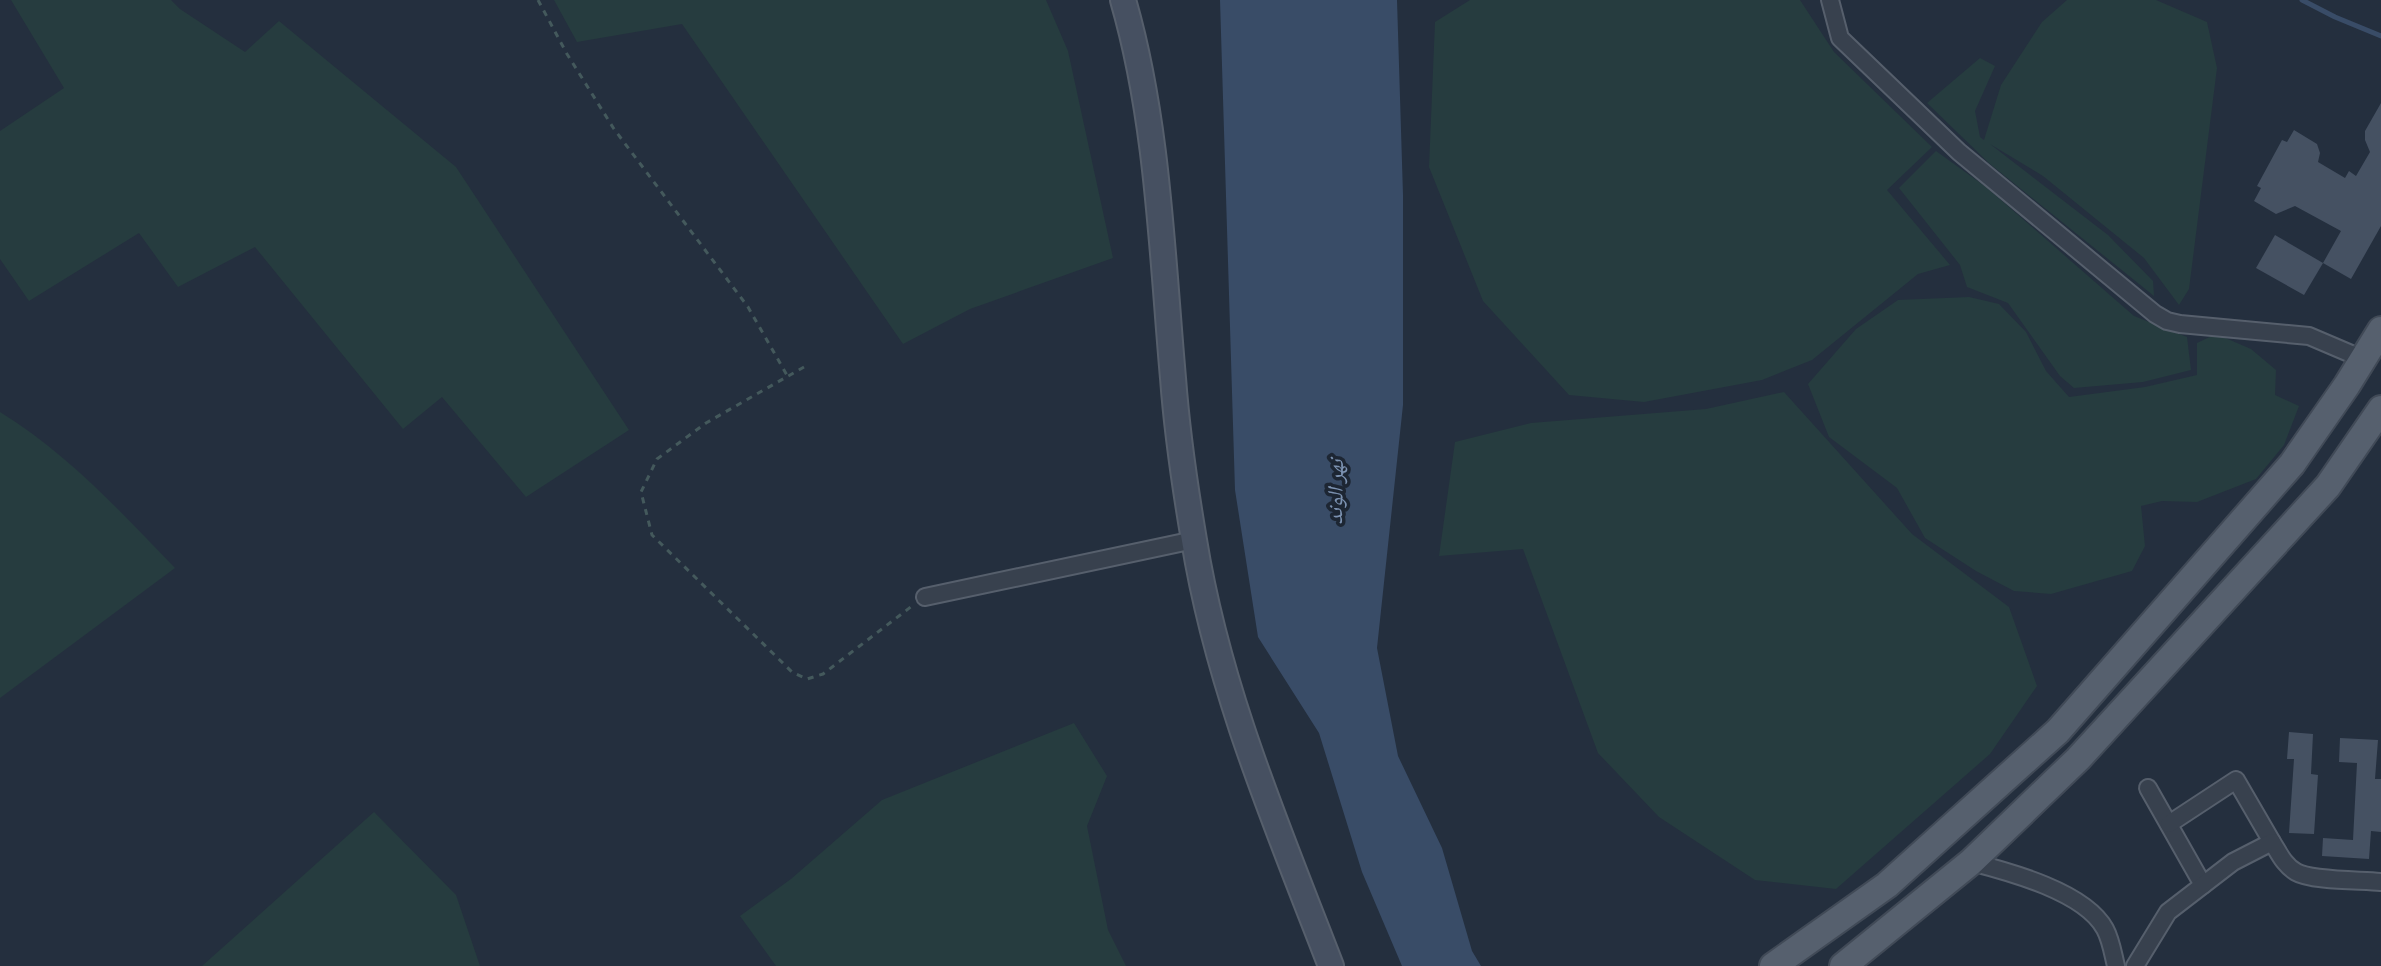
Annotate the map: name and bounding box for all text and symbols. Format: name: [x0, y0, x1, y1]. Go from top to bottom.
water label: نهر الوند: [1323, 456, 1351, 525]

